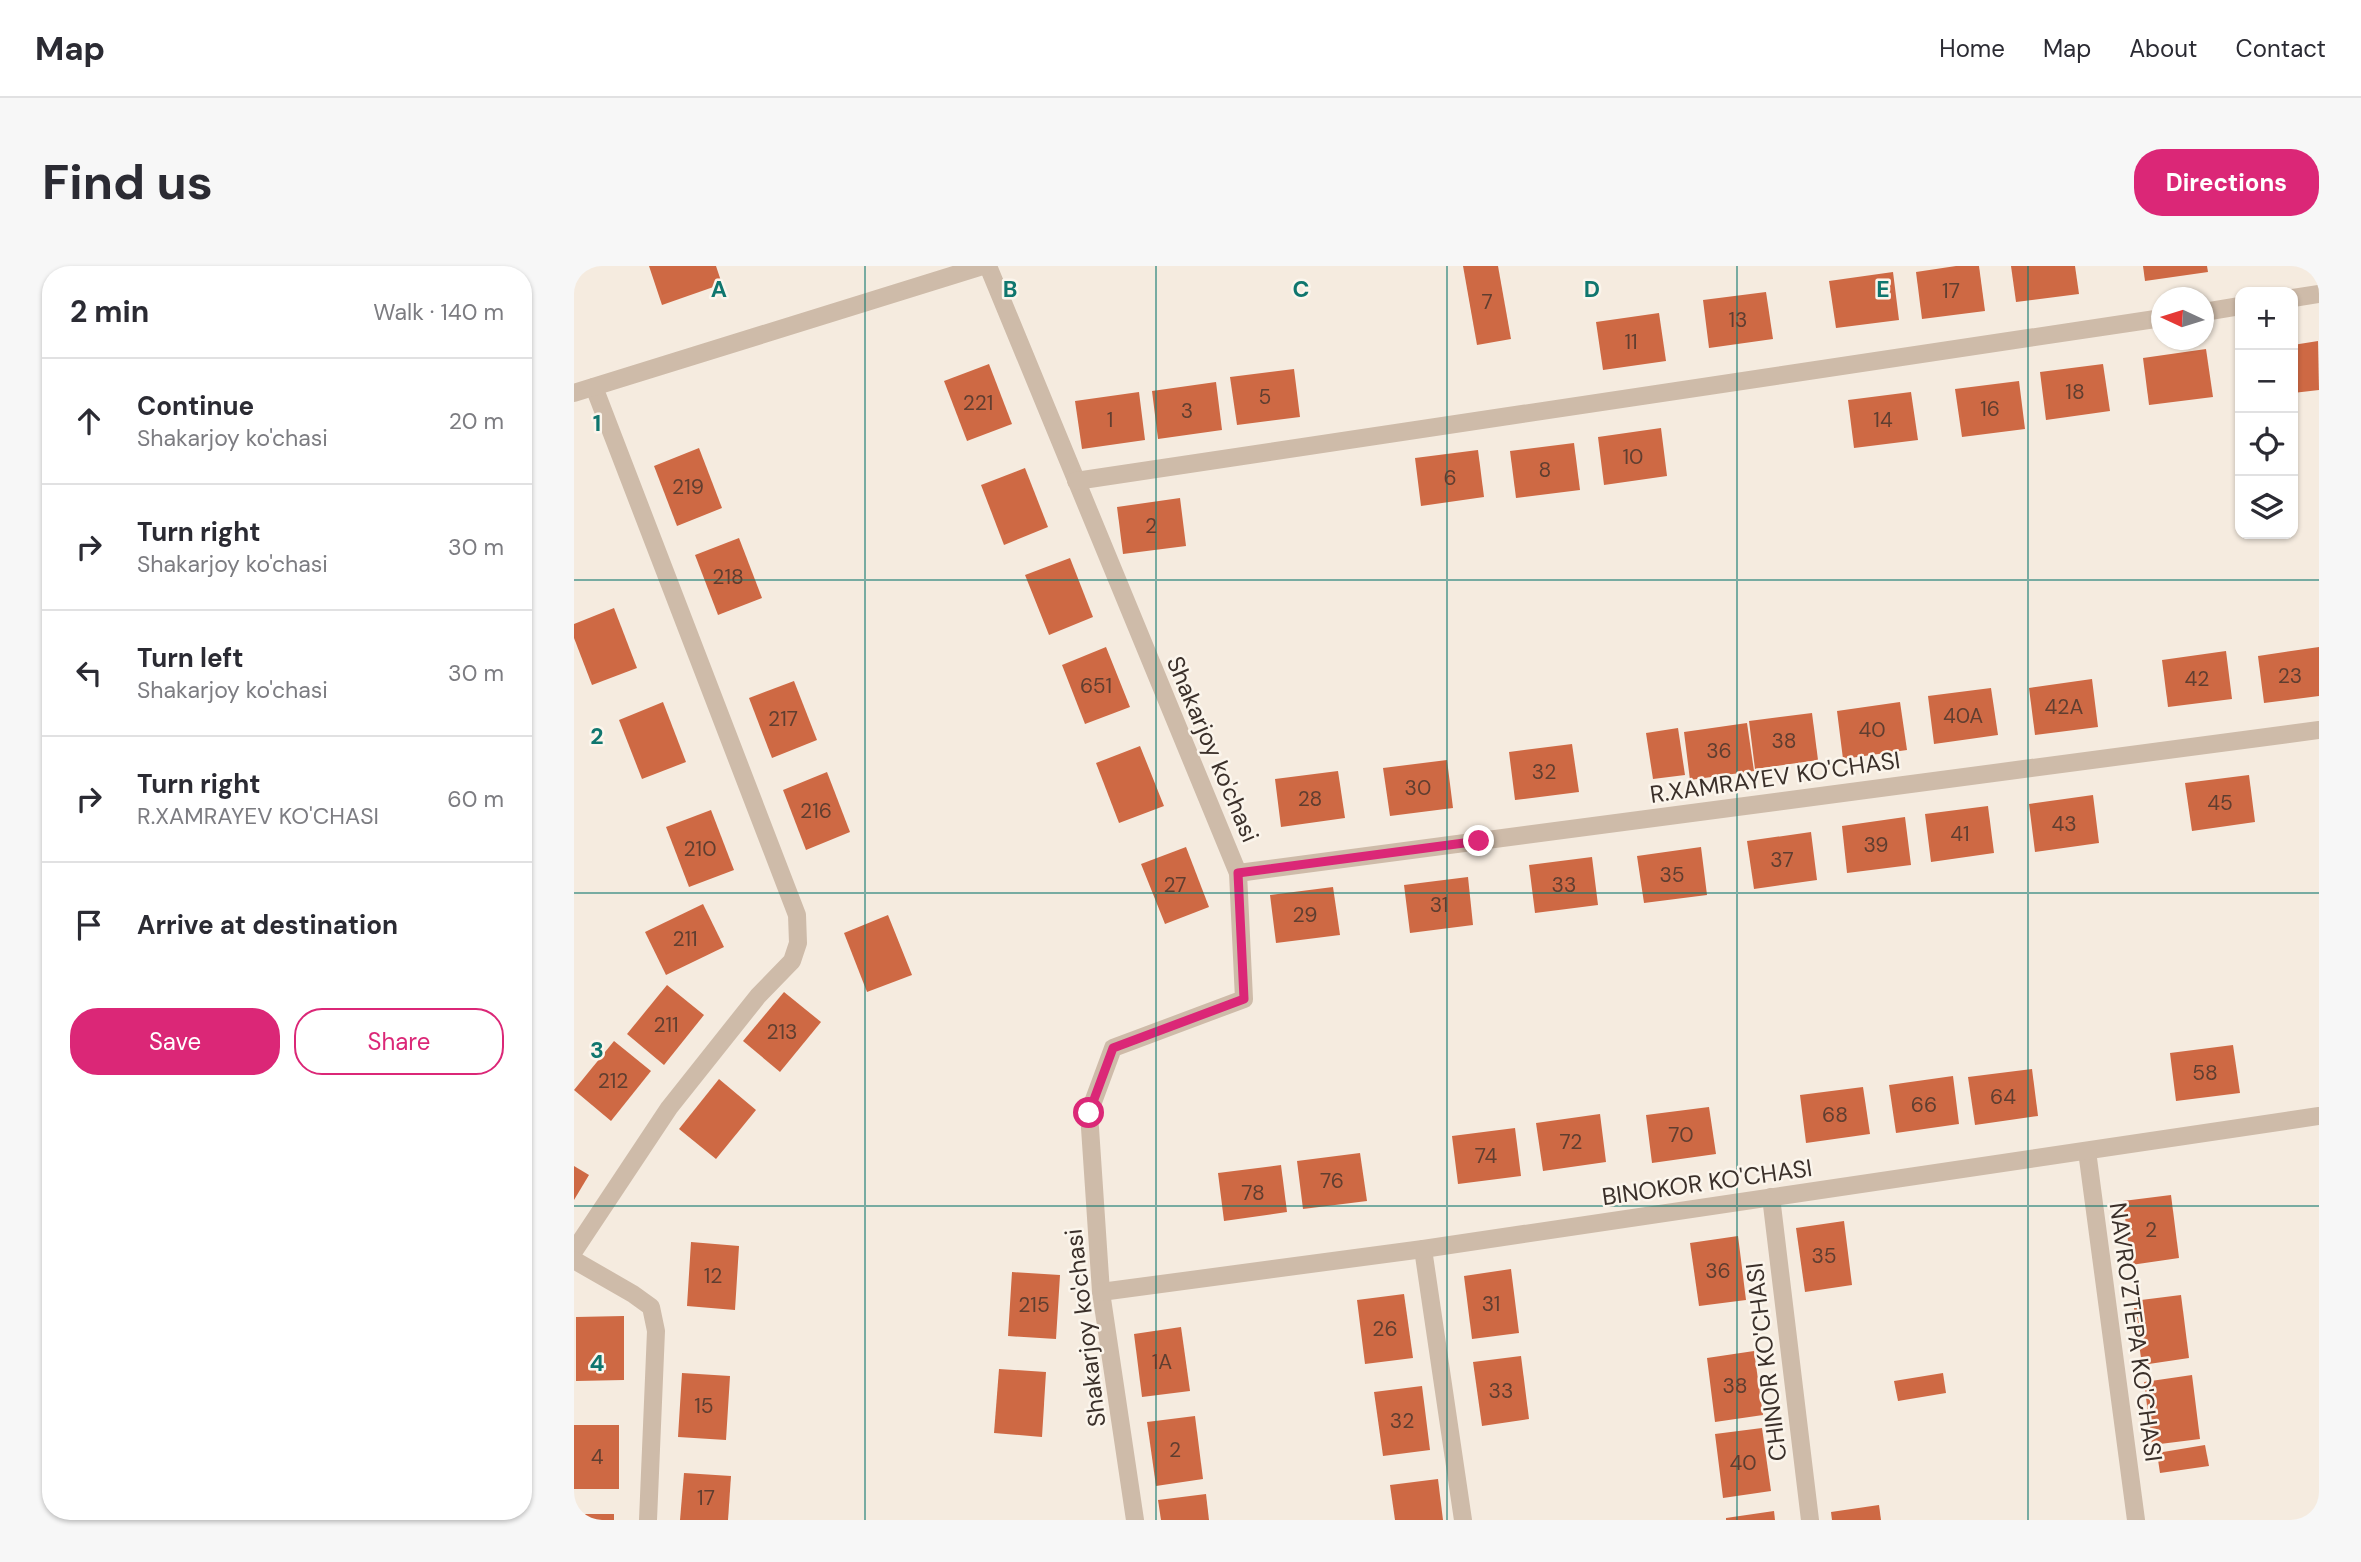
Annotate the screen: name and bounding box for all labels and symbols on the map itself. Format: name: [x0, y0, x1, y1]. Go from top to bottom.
text: A: [711, 274, 727, 304]
text: B: [1003, 274, 1017, 304]
text: C: [1293, 274, 1309, 304]
text: D: [1584, 274, 1600, 304]
text: E: [1876, 274, 1890, 304]
house number: 17: [1942, 277, 1960, 305]
north arrow: [2151, 287, 2214, 350]
house number: 7: [1481, 288, 1493, 316]
house number: 13: [1729, 306, 1747, 334]
house number: 11: [1624, 328, 1638, 356]
house number: 18: [2065, 378, 2085, 406]
house number: 5: [1259, 383, 1271, 411]
house number: 221: [963, 389, 993, 417]
house number: 16: [1980, 395, 2000, 423]
house number: 3: [1181, 397, 1193, 425]
house number: 1: [1107, 406, 1113, 434]
house number: 14: [1873, 406, 1893, 434]
text: 1: [593, 408, 601, 438]
house number: 10: [1623, 443, 1643, 471]
house number: 8: [1539, 456, 1551, 484]
house number: 6: [1443, 464, 1457, 492]
house number: 219: [672, 473, 704, 501]
house number: 2: [1145, 512, 1157, 540]
house number: 218: [712, 563, 744, 591]
street label: Shakarjoy ko'chasi: [1160, 651, 1266, 847]
house number: 23: [2278, 662, 2302, 690]
house number: 42: [2185, 665, 2209, 693]
house number: 651: [1080, 672, 1112, 700]
house number: 42A: [2045, 693, 2083, 721]
house number: 40A: [1943, 702, 1983, 730]
house number: 217: [768, 705, 798, 733]
house number: 40: [1858, 716, 1886, 744]
text: 2: [590, 721, 604, 751]
house number: 38: [1771, 727, 1797, 755]
house number: 36: [1706, 737, 1732, 765]
street label: R.XAMRAYEV KO'CHASI: [1648, 744, 1902, 810]
house number: 32: [1532, 758, 1556, 786]
house number: 30: [1405, 774, 1431, 802]
house number: 28: [1298, 785, 1322, 813]
house number: 45: [2207, 789, 2233, 817]
house number: 216: [800, 797, 832, 825]
house number: 43: [2051, 810, 2077, 838]
house number: 41: [1950, 820, 1970, 848]
route end: [1463, 825, 1494, 856]
house number: 39: [1864, 831, 1889, 859]
house number: 210: [683, 835, 717, 863]
house number: 37: [1770, 846, 1794, 874]
house number: 35: [1659, 861, 1685, 889]
house number: 27: [1164, 871, 1186, 899]
house number: 33: [1552, 871, 1576, 899]
house number: 31: [1430, 891, 1448, 919]
house number: 29: [1292, 901, 1318, 929]
house number: 211: [672, 925, 698, 953]
house number: 211: [653, 1011, 679, 1039]
house number: 213: [766, 1018, 798, 1046]
text: 3: [590, 1035, 604, 1065]
house number: 58: [2192, 1059, 2218, 1087]
house number: 212: [598, 1067, 628, 1095]
house number: 64: [1990, 1083, 2016, 1111]
house number: 66: [1911, 1091, 1937, 1119]
route start: [1073, 1097, 1104, 1128]
house number: 68: [1822, 1101, 1848, 1129]
house number: 70: [1668, 1121, 1694, 1149]
house number: 72: [1560, 1128, 1582, 1156]
house number: 74: [1475, 1142, 1498, 1170]
street label: BINOKOR KO'CHASI: [1600, 1152, 1814, 1212]
house number: 76: [1320, 1167, 1344, 1195]
house number: 78: [1241, 1179, 1265, 1207]
street label: NAVRO'ZTEPA KO'CHASI: [2102, 1200, 2170, 1464]
house number: 2: [2145, 1216, 2157, 1244]
street label: Shakarjoy ko'chasi: [1057, 1227, 1113, 1429]
house number: 35: [1811, 1242, 1837, 1270]
house number: 36: [1705, 1257, 1731, 1285]
street label: CHINOR KO'CHASI: [1738, 1261, 1794, 1463]
house number: 12: [704, 1262, 722, 1290]
house number: 31: [1482, 1290, 1500, 1318]
house number: 215: [1018, 1291, 1050, 1319]
house number: 26: [1372, 1315, 1398, 1343]
text: 4: [590, 1348, 605, 1378]
house number: 1A: [1152, 1348, 1172, 1376]
house number: 38: [1722, 1372, 1748, 1400]
house number: 33: [1489, 1377, 1513, 1405]
house number: 15: [694, 1392, 714, 1420]
house number: 32: [1390, 1407, 1414, 1435]
house number: 2: [1169, 1436, 1181, 1464]
house number: 4: [591, 1443, 604, 1471]
house number: 40: [1729, 1449, 1757, 1477]
house number: 17: [697, 1484, 715, 1512]

